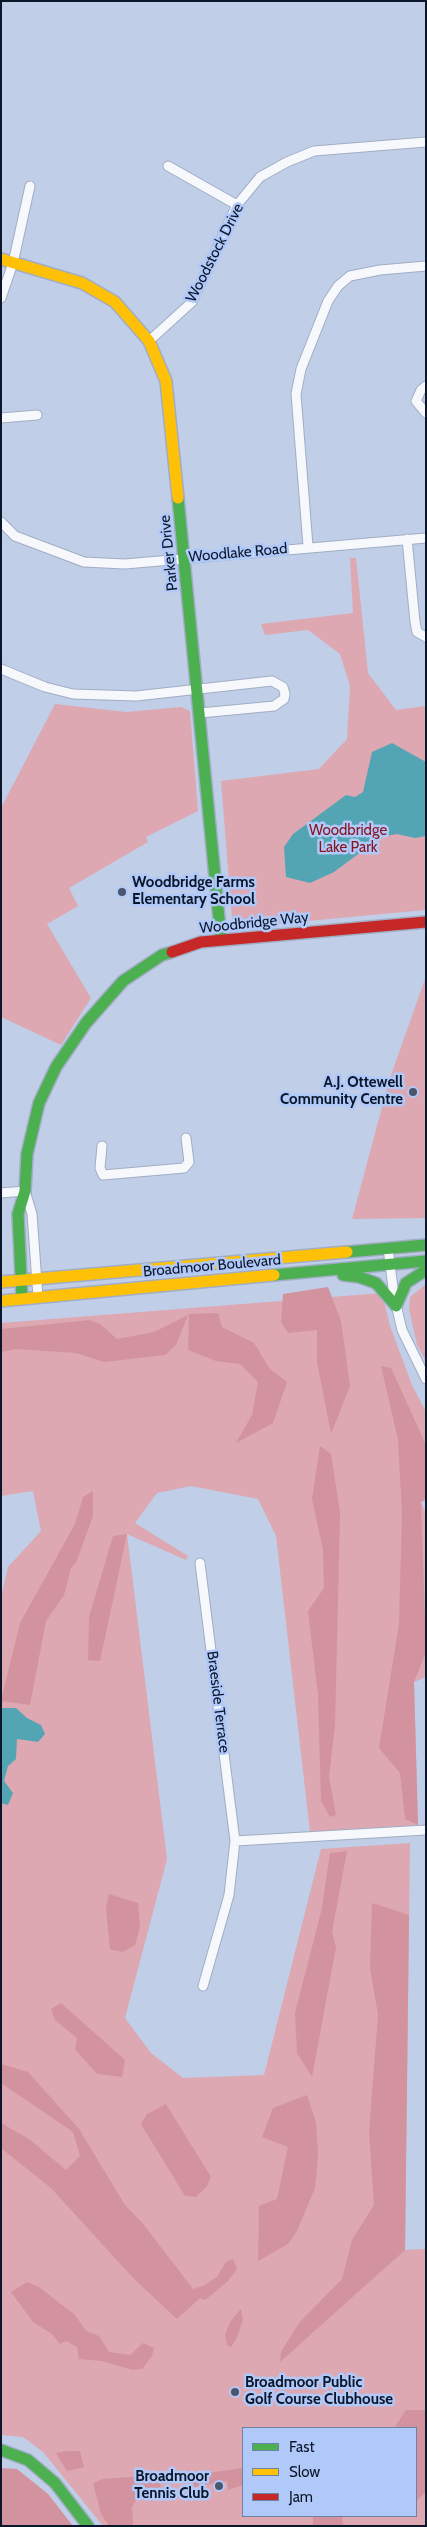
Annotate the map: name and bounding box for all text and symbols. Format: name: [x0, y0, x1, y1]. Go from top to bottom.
street label: Woodstock Drive: [182, 201, 248, 305]
street label: Parker Drive: [156, 514, 182, 592]
street label: Woodlake Road: [188, 540, 288, 566]
park label: Woodbridge Lake Park: [309, 822, 387, 857]
place label: Woodbridge Farms Elementary School: [132, 874, 255, 909]
marker: Woodbridge Farms Elementary School: [116, 886, 128, 898]
street label: Woodbridge Way: [199, 908, 309, 938]
place label: A.J. Ottewell Community Centre: [280, 1074, 403, 1109]
marker: A.J. Ottewell Community Centre: [407, 1086, 419, 1098]
street label: Broadmoor Boulevard: [142, 1251, 282, 1281]
street label: Braeside Terrace: [203, 1650, 233, 1754]
place label: Broadmoor Public Golf Course Clubhouse: [245, 2374, 393, 2409]
marker: Broadmoor Public Golf Course Clubhouse: [229, 2386, 241, 2398]
legend: [242, 2427, 417, 2517]
text: Fast: [289, 2438, 314, 2456]
text: Slow: [289, 2463, 320, 2481]
place label: Broadmoor Tennis Club: [134, 2468, 209, 2503]
marker: Broadmoor Tennis Club: [213, 2480, 225, 2492]
text: Jam: [289, 2488, 313, 2506]

